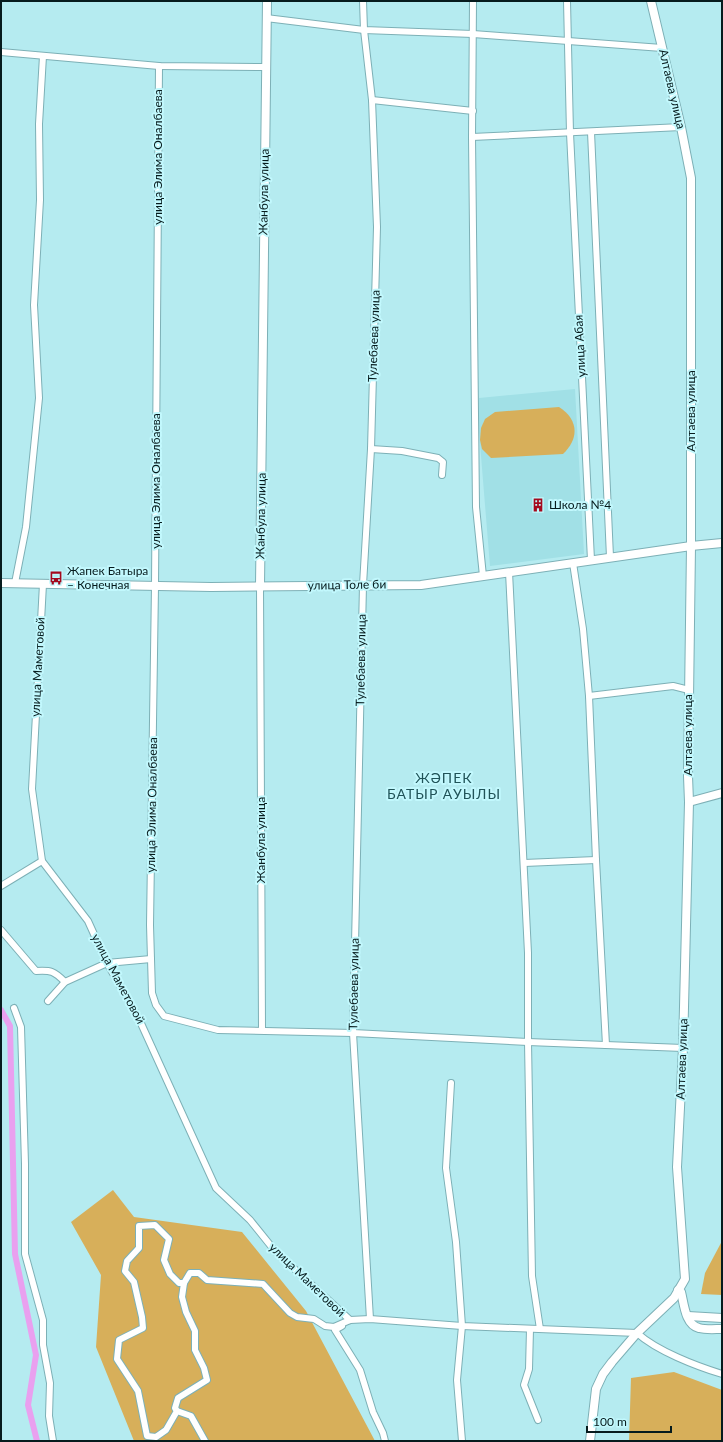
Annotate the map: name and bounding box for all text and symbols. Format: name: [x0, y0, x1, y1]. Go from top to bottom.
street label: Алтаева улица: [656, 48, 689, 130]
street label: улица Элима Оналбаева: [150, 89, 165, 225]
street label: Жанбула улица: [255, 149, 272, 235]
street label: Тулебаева улица: [364, 290, 383, 382]
street label: улица Абая: [570, 314, 589, 378]
street label: Алтаева улица: [683, 370, 698, 452]
street label: улица Элима Оналбаева: [148, 413, 163, 549]
street label: Жанбула улица: [252, 473, 269, 559]
building icon: Школа №4: [530, 497, 546, 513]
place label: Школа №4: [549, 497, 611, 512]
place label: Жапек Батыра – Конечная: [67, 563, 148, 592]
bus stop icon: Жапек Батыра – Конечная: [48, 570, 64, 586]
street label: улица Толе би: [308, 576, 386, 593]
street label: Тулебаева улица: [352, 614, 369, 706]
street label: улица Маметовой: [27, 617, 48, 717]
street label: Алтаева улица: [680, 694, 695, 776]
street label: улица Элима Оналбаева: [143, 737, 160, 873]
district label: ЖӘПЕК БАТЫР АУЫЛЫ: [387, 769, 501, 802]
street label: Жанбула улица: [253, 797, 268, 883]
street label: улица Маметовой: [88, 931, 149, 1026]
street label: Тулебаева улица: [345, 938, 362, 1030]
street label: Алтаева улица: [673, 1018, 690, 1100]
street label: улица Маметовой: [266, 1240, 349, 1320]
scale bar: [587, 1408, 671, 1434]
text: 100 m: [593, 1414, 627, 1429]

